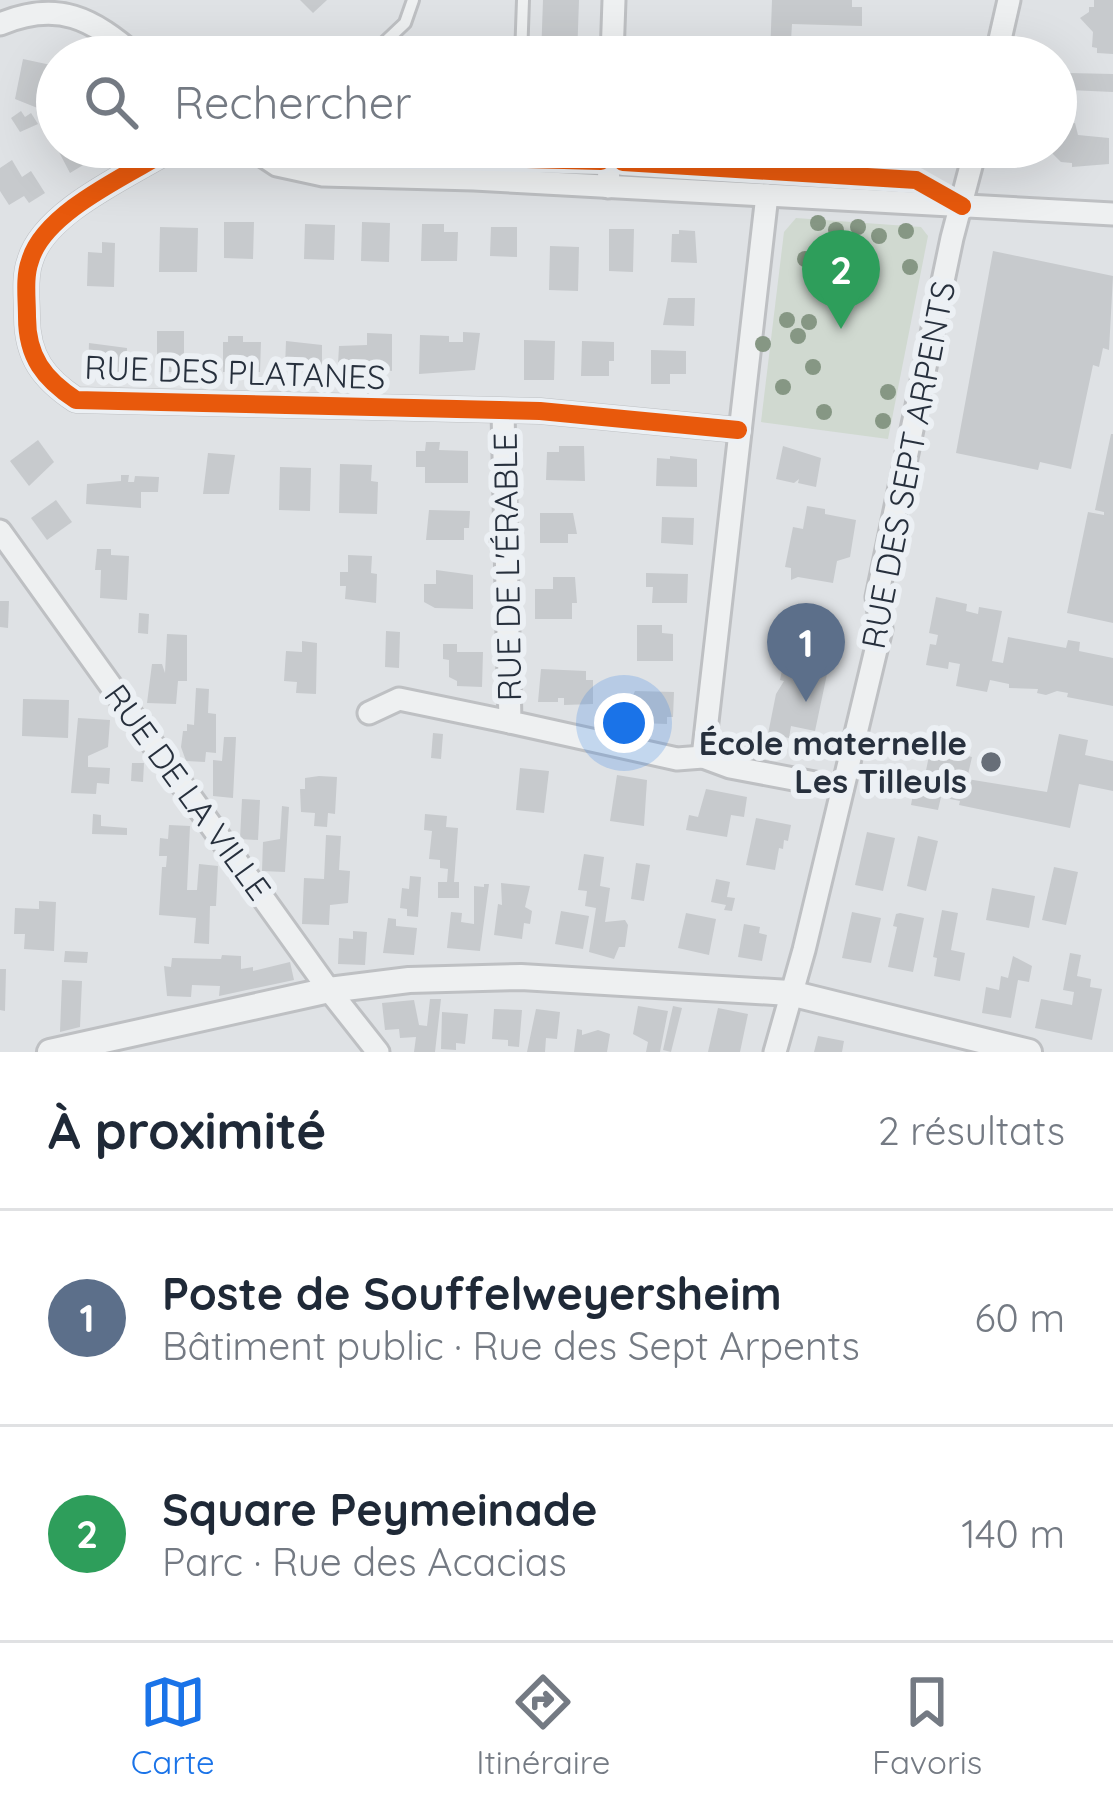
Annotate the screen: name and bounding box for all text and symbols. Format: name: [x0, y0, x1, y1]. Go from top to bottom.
search box: [36, 36, 1077, 168]
icon: search: [78, 69, 144, 135]
text: Rechercher: [174, 74, 412, 130]
pin: 2: [802, 230, 880, 329]
street label: RUE DES SEPT ARPENTS: [852, 278, 963, 652]
street label: RUE DES PLATANES: [84, 346, 386, 397]
street label: RUE DE L'ÉRABLE: [484, 432, 529, 702]
pin: 1: [767, 603, 845, 702]
street label: RUE DE LA VILLE: [96, 676, 280, 908]
your location: [594, 693, 654, 753]
place label: École maternelle Les Tilleuls: [699, 722, 967, 801]
marker: École maternelle Les Tilleuls: [978, 749, 1004, 775]
text: À proximité: [48, 1098, 326, 1162]
text: 2 résultats: [878, 1106, 1065, 1155]
text: Poste de Souffelweyersheim: [162, 1265, 782, 1321]
text: 1: [79, 1293, 95, 1342]
text: 60 m: [975, 1293, 1065, 1342]
text: Bâtiment public · Rue des Sept Arpents: [162, 1321, 860, 1370]
text: Square Peymeinade: [162, 1481, 597, 1537]
text: 2: [76, 1509, 98, 1558]
text: 140 m: [961, 1509, 1065, 1558]
text: Parc · Rue des Acacias: [162, 1537, 567, 1586]
tab: Carte: [131, 1669, 215, 1782]
tab: Itinéraire: [476, 1669, 611, 1782]
tab: Favoris: [872, 1669, 982, 1782]

